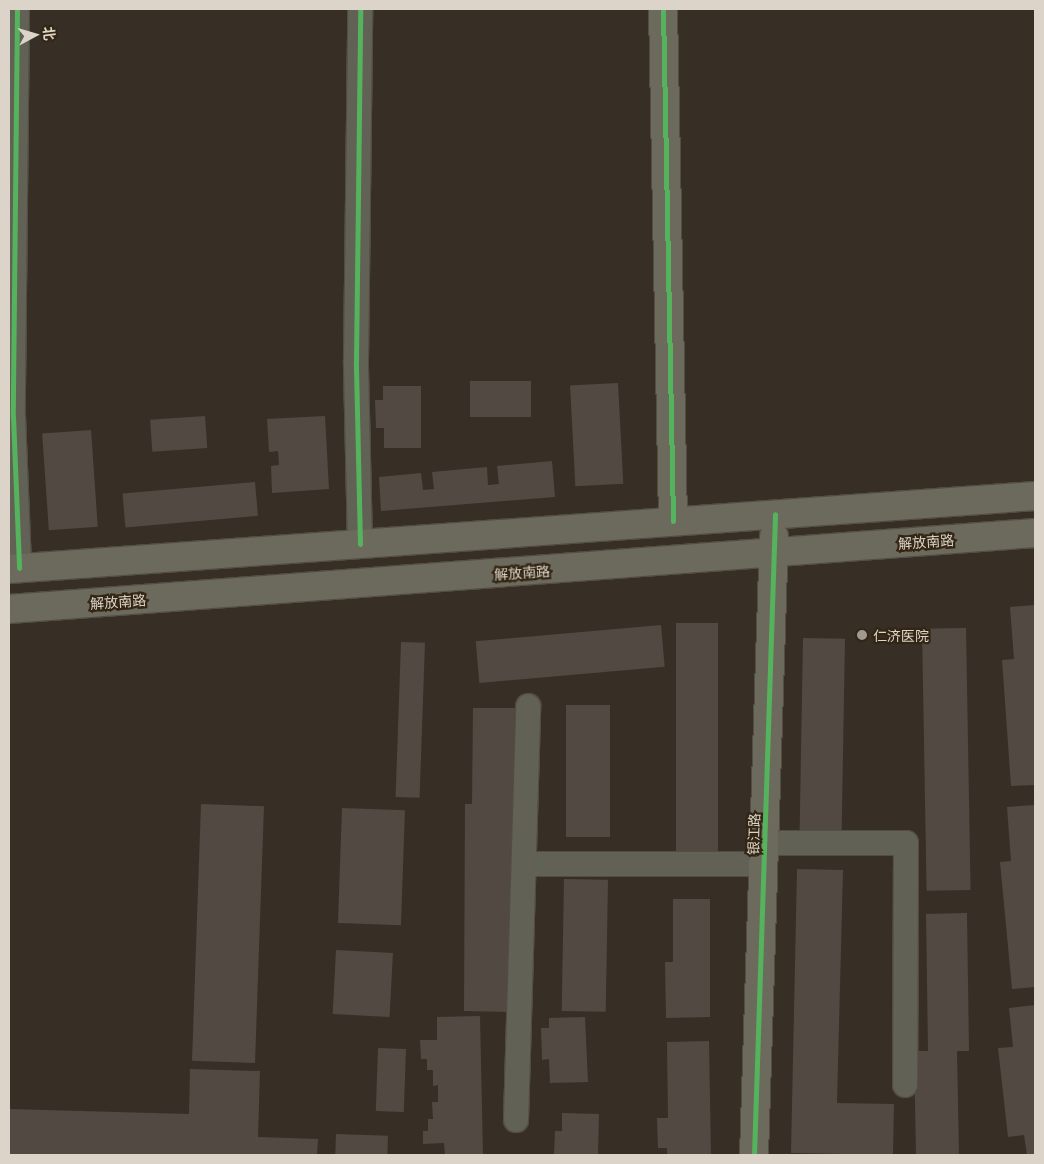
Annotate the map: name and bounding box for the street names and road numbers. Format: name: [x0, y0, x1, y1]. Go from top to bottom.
street label: 解放南路: [897, 531, 955, 551]
street label: 解放南路: [493, 562, 551, 582]
street label: 解放南路: [89, 591, 147, 611]
street label: 银江路: [744, 813, 762, 855]

